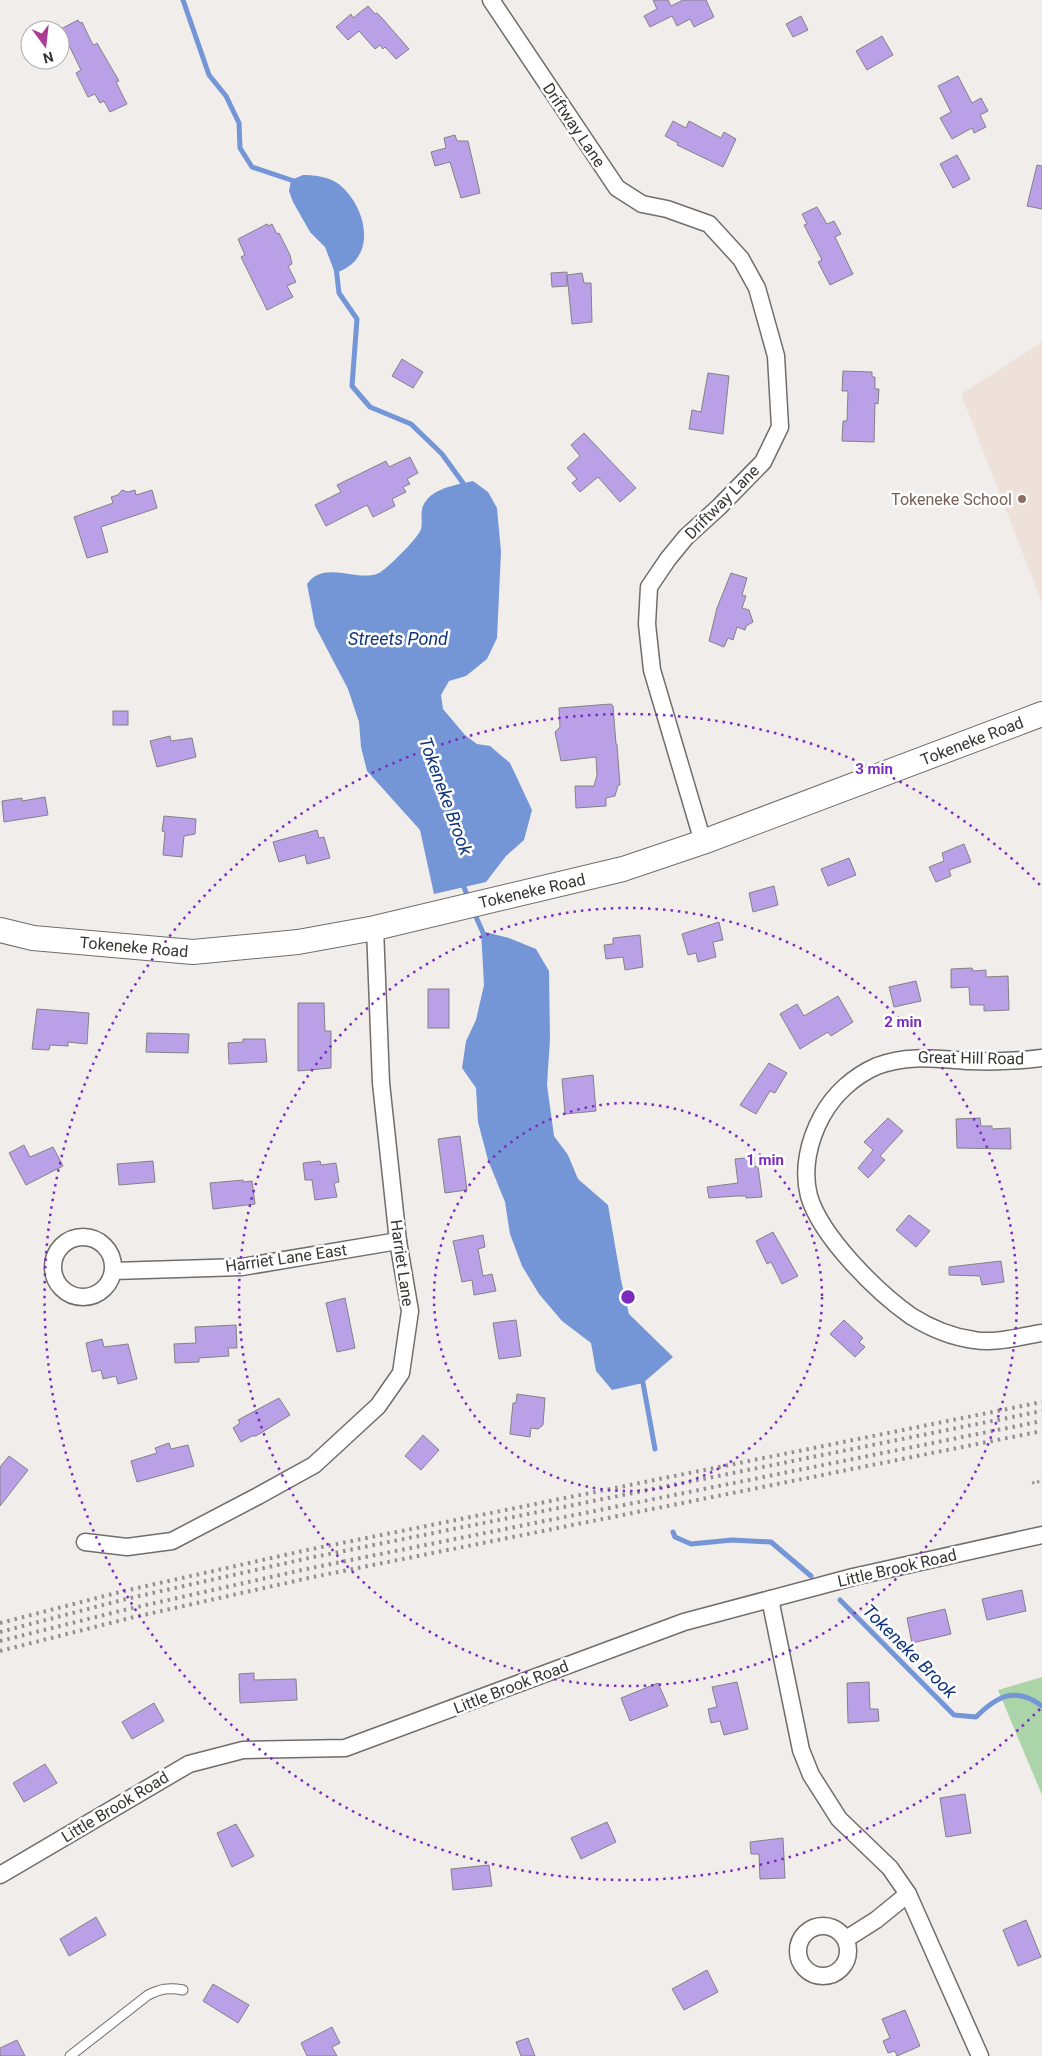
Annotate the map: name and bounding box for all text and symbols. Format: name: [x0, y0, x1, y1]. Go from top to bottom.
north arrow: [20, 20, 70, 70]
text: N: [42, 49, 55, 67]
street label: Driftway Lane: [539, 79, 609, 171]
street label: Driftway Lane: [681, 461, 763, 543]
place label: Tokeneke School: [891, 490, 1012, 509]
marker: Tokeneke School: [1016, 493, 1028, 505]
water label: Streets Pond: [348, 628, 449, 649]
street label: Tokeneke Road: [918, 713, 1026, 769]
water label: Tokeneke Brook: [415, 734, 477, 859]
text: 3 min: [855, 760, 893, 778]
street label: Tokeneke Road: [477, 870, 587, 912]
street label: Tokeneke Road: [79, 933, 189, 961]
text: 2 min: [884, 1013, 922, 1031]
street label: Great Hill Road: [918, 1048, 1024, 1068]
text: 1 min: [746, 1151, 784, 1169]
street label: Harriet Lane: [387, 1219, 417, 1307]
street label: Harriet Lane East: [224, 1240, 348, 1276]
centre of rings: [619, 1288, 637, 1306]
street label: Little Brook Road: [836, 1545, 958, 1591]
water label: Tokeneke Brook: [859, 1600, 962, 1703]
street label: Little Brook Road: [451, 1656, 571, 1718]
street label: Little Brook Road: [58, 1768, 172, 1846]

